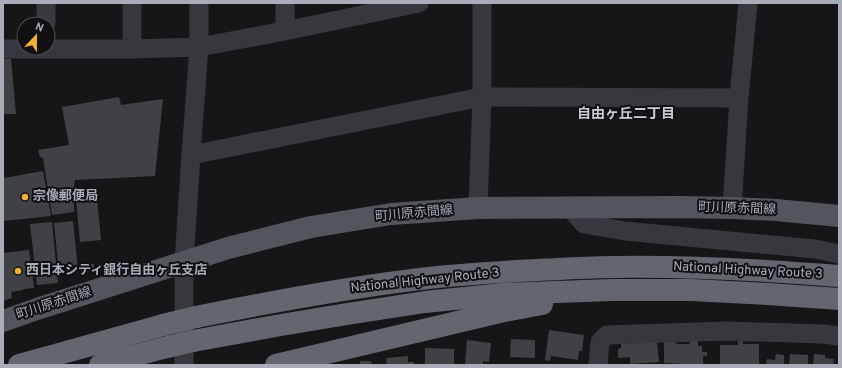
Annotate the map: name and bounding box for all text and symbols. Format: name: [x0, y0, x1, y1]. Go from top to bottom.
north arrow: [16, 16, 56, 56]
text: N: [33, 20, 46, 36]
district label: 自由ヶ丘二丁目: [577, 106, 675, 123]
place label: 宗像郵便局: [33, 188, 98, 205]
marker: 宗像郵便局: [20, 192, 30, 202]
street label: 町川原赤間線: [698, 199, 776, 218]
street label: 町川原赤間線: [374, 202, 454, 225]
street label: National Highway Route 3: [673, 259, 823, 283]
place label: 西日本シティ銀行自由ヶ丘支店: [26, 262, 207, 279]
street label: National Highway Route 3: [350, 265, 500, 297]
marker: 西日本シティ銀行自由ヶ丘支店: [13, 266, 23, 276]
street label: 町川原赤間線: [14, 283, 94, 324]

